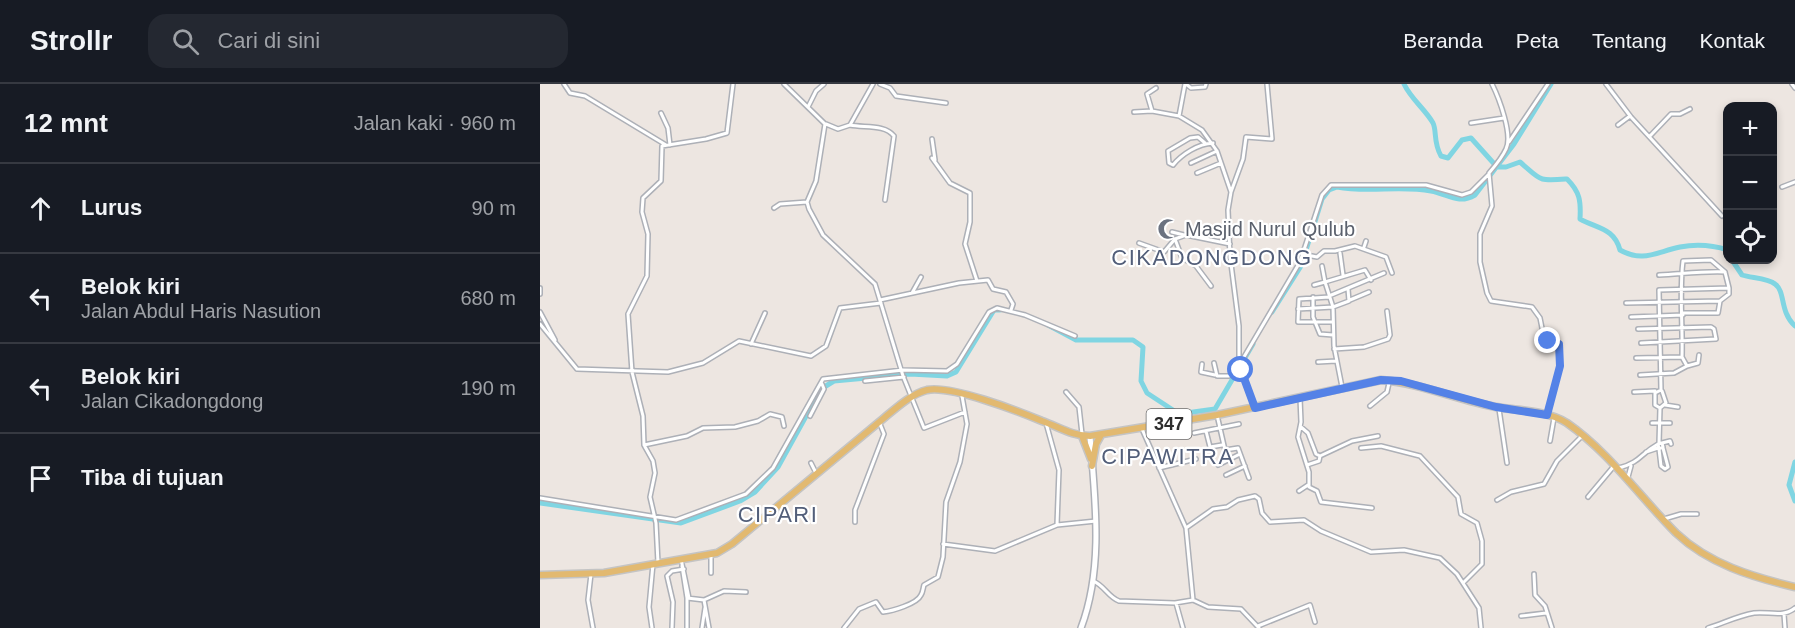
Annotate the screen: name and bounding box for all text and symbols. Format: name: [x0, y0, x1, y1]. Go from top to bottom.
search box: [148, 14, 568, 68]
text: Strollr: [30, 25, 112, 56]
icon: search: [169, 25, 202, 58]
text: Cari di sini: [217, 28, 320, 53]
text: Beranda: [1403, 29, 1483, 52]
text: Peta: [1516, 29, 1559, 52]
text: Tentang: [1592, 29, 1667, 52]
text: Kontak: [1700, 29, 1765, 52]
map controls: [1723, 102, 1777, 264]
button: +: [1723, 102, 1777, 156]
text: 12 mnt: [24, 108, 108, 138]
text: Jalan kaki · 960 m: [354, 112, 516, 134]
button: −: [1723, 156, 1777, 210]
icon: ahead: [24, 192, 57, 225]
text: Lurus: [81, 195, 142, 220]
text: 90 m: [472, 197, 516, 219]
button: locate: [1723, 210, 1777, 264]
mosque icon: Masjid Nurul Qulub: [1156, 217, 1180, 241]
place label: Masjid Nurul Qulub: [1185, 218, 1355, 240]
district label: CIKADONGDONG: [1111, 245, 1313, 270]
text: Belok kiri: [81, 274, 180, 299]
icon: left: [24, 282, 57, 315]
text: 680 m: [460, 287, 516, 309]
text: Jalan Abdul Haris Nasution: [81, 300, 321, 322]
route end: [1534, 327, 1560, 353]
route start: [1227, 356, 1253, 382]
text: Belok kiri: [81, 364, 180, 389]
icon: left: [24, 372, 57, 405]
text: 190 m: [460, 377, 516, 399]
text: Jalan Cikadongdong: [81, 390, 263, 412]
road number: 347: [1146, 409, 1192, 439]
district label: CIPAWITRA: [1101, 444, 1235, 469]
icon: arrive: [24, 462, 57, 495]
text: Tiba di tujuan: [81, 465, 224, 490]
district label: CIPARI: [738, 502, 818, 527]

